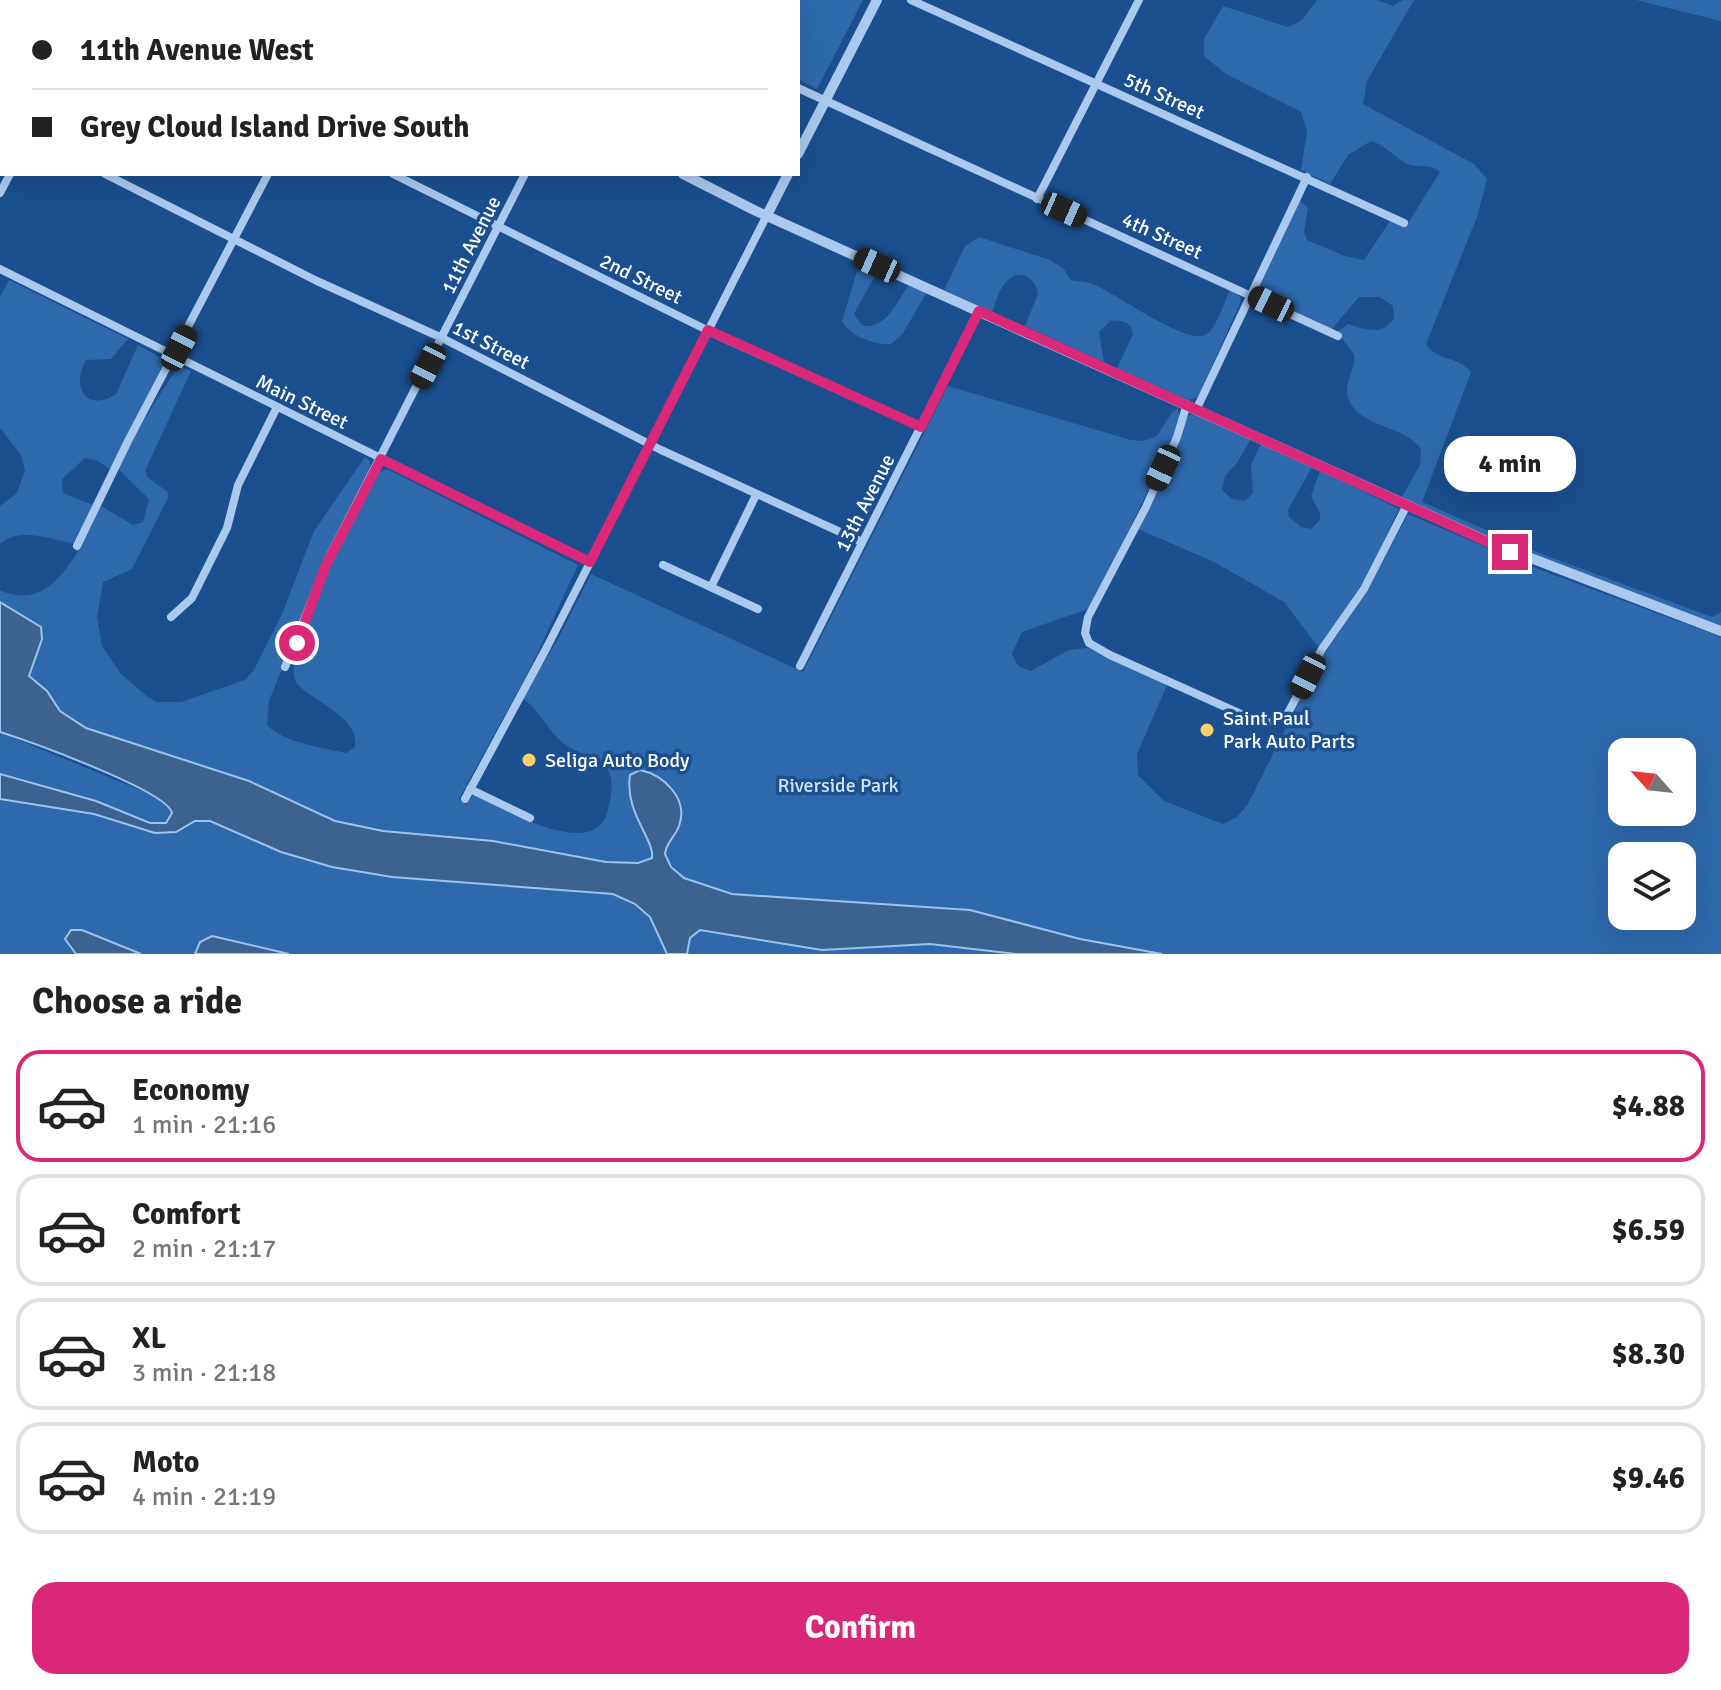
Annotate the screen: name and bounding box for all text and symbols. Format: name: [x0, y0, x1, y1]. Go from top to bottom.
text: 11th Avenue West: [80, 32, 314, 69]
street label: 5th Street: [1120, 67, 1208, 125]
text: Grey Cloud Island Drive South: [80, 109, 470, 146]
car: [1037, 189, 1091, 231]
street label: 11th Avenue: [436, 192, 506, 298]
street label: 4th Street: [1118, 207, 1206, 265]
car: [850, 244, 904, 286]
street label: 2nd Street: [596, 248, 686, 310]
car: [1244, 283, 1298, 325]
street label: 1st Street: [448, 315, 534, 375]
car: [157, 321, 201, 375]
car: [406, 339, 450, 393]
street label: Main Street: [252, 369, 352, 435]
callout: 4 min: [1444, 436, 1576, 492]
car: [1142, 441, 1184, 495]
text: 4 min: [1479, 448, 1541, 480]
street label: 13th Avenue: [830, 450, 900, 556]
route end: [1492, 534, 1528, 570]
route start: [279, 625, 315, 661]
car: [1286, 649, 1330, 703]
place label: Saint Paul Park Auto Parts: [1223, 706, 1355, 754]
marker: Saint Paul Park Auto Parts: [1198, 721, 1216, 739]
north arrow: [1608, 738, 1696, 826]
map controls: [1608, 738, 1696, 930]
place label: Seliga Auto Body: [545, 748, 690, 773]
marker: Seliga Auto Body: [520, 751, 538, 769]
park label: Riverside Park: [777, 773, 899, 798]
button: layers: [1608, 842, 1696, 930]
text: Choose a ride: [32, 979, 242, 1024]
icon: car: [36, 1070, 108, 1142]
text: Economy: [132, 1072, 249, 1109]
text: $4.88: [1612, 1088, 1685, 1125]
text: 1 min · 21:16: [132, 1109, 276, 1141]
icon: car: [36, 1194, 108, 1266]
text: Comfort: [132, 1196, 241, 1233]
text: $6.59: [1612, 1212, 1685, 1249]
text: 2 min · 21:17: [132, 1233, 276, 1265]
icon: car: [36, 1318, 108, 1390]
text: XL: [132, 1320, 166, 1357]
text: $8.30: [1612, 1336, 1685, 1373]
text: 3 min · 21:18: [132, 1357, 276, 1389]
icon: car: [36, 1442, 108, 1514]
text: Moto: [132, 1444, 199, 1481]
text: $9.46: [1612, 1460, 1685, 1497]
text: 4 min · 21:19: [132, 1481, 276, 1513]
button: Confirm: [32, 1582, 1689, 1674]

